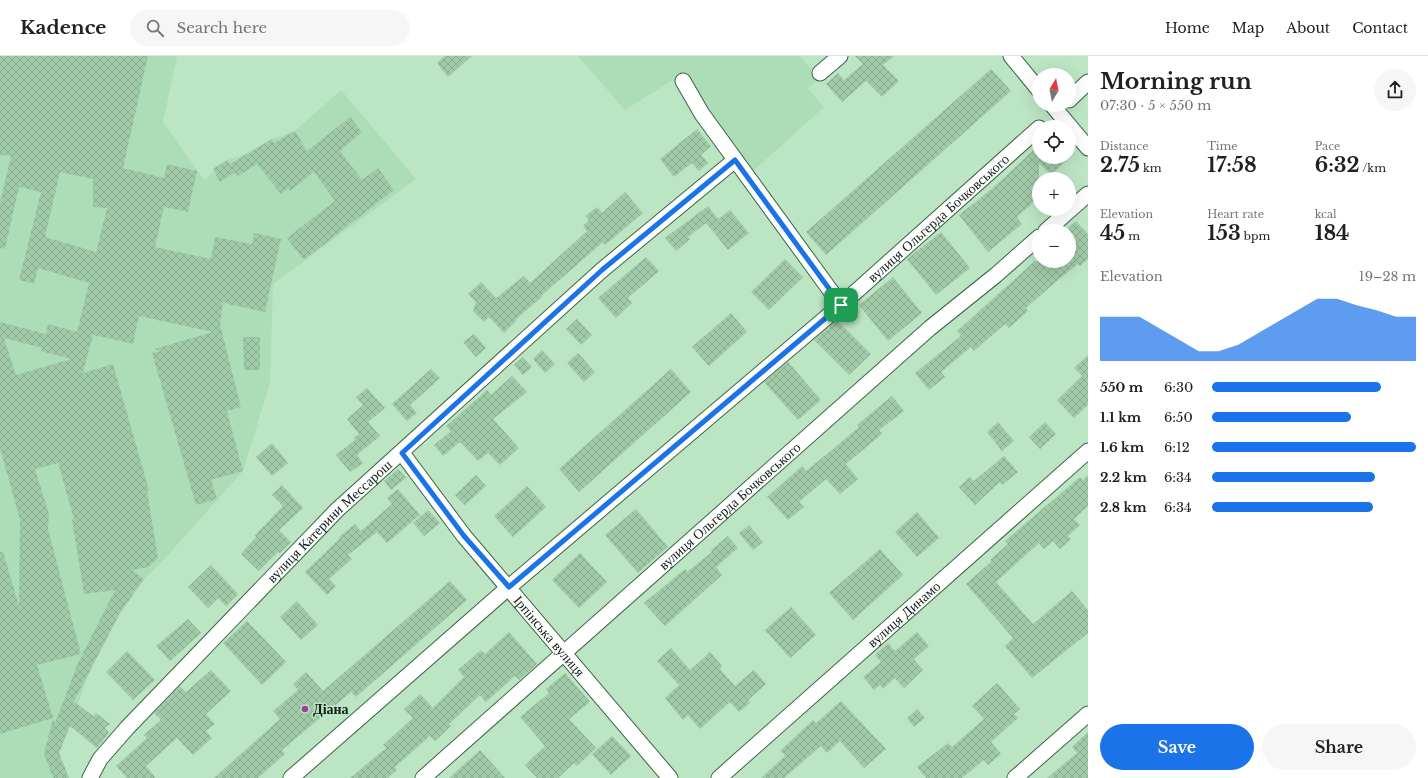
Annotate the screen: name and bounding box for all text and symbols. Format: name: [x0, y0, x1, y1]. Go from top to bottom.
search box: [130, 10, 410, 46]
text: Kadence: [20, 16, 106, 39]
icon: search: [144, 17, 166, 39]
text: Search here: [176, 18, 267, 37]
text: Home: [1165, 19, 1210, 37]
text: Map: [1232, 19, 1264, 37]
text: About: [1286, 19, 1330, 37]
text: Contact: [1352, 19, 1408, 37]
north arrow: [1032, 68, 1076, 112]
map controls: [1032, 68, 1076, 268]
text: Morning run: [1100, 68, 1252, 95]
button: share: [1374, 69, 1416, 111]
text: 07:30 · 5 × 550 m: [1100, 97, 1211, 114]
button: locate: [1032, 120, 1076, 164]
text: Distance: [1100, 139, 1149, 153]
text: Time: [1207, 139, 1238, 153]
text: Pace: [1315, 139, 1340, 153]
street label: вулиця Ольгерда Бочковського: [864, 150, 1013, 286]
text: 2.75: [1100, 153, 1140, 177]
text: 17:58: [1207, 153, 1257, 177]
text: 6:32: [1315, 153, 1360, 177]
text: km: [1140, 161, 1162, 175]
text: /km: [1360, 161, 1386, 175]
button: +: [1032, 172, 1076, 216]
text: Elevation: [1100, 207, 1153, 221]
text: Heart rate: [1207, 207, 1264, 221]
text: kcal: [1315, 207, 1337, 221]
text: 45: [1100, 221, 1125, 245]
text: 153: [1207, 221, 1241, 245]
text: 184: [1315, 221, 1349, 245]
button: −: [1032, 224, 1076, 268]
text: m: [1125, 229, 1140, 243]
text: bpm: [1241, 229, 1270, 243]
text: Elevation: [1100, 268, 1163, 285]
text: 19–28 m: [1359, 268, 1416, 285]
pin: [824, 288, 858, 322]
icon: arrive: [830, 294, 852, 316]
text: 550 m: [1100, 379, 1143, 396]
text: 6:30: [1164, 379, 1193, 396]
text: 1.1 km: [1100, 409, 1141, 426]
text: 6:50: [1164, 409, 1193, 426]
street label: вулиця Ольгерда Бочковського: [655, 438, 804, 574]
text: 1.6 km: [1100, 439, 1144, 456]
text: 6:12: [1164, 439, 1190, 456]
street label: вулиця Катерини Мессарош: [263, 456, 396, 586]
text: 2.2 km: [1100, 469, 1147, 486]
text: 6:34: [1164, 469, 1192, 486]
text: 2.8 km: [1100, 499, 1147, 516]
text: 6:34: [1164, 499, 1192, 516]
street label: вулиця Динамо: [864, 577, 944, 651]
street label: Ірпінська вулиця: [510, 592, 589, 681]
place label: Діана: [313, 700, 349, 718]
marker: Діана: [300, 704, 310, 714]
button: Save: [1100, 724, 1254, 770]
button: Share: [1262, 724, 1416, 770]

